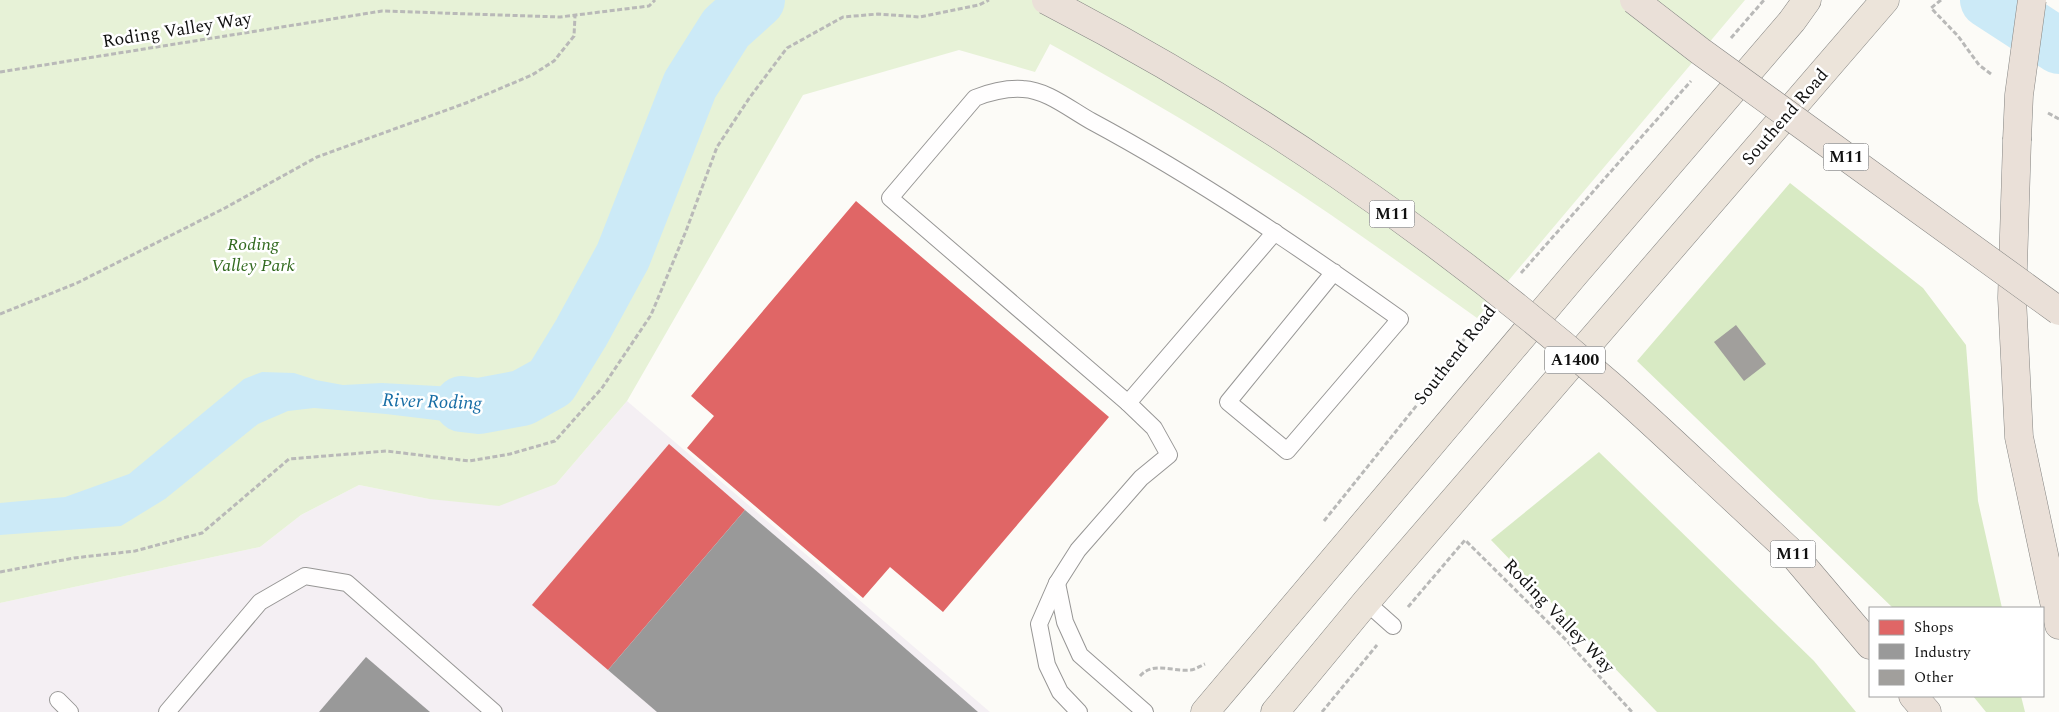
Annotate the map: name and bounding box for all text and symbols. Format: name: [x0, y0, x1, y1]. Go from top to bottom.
street label: Roding Valley Way: [101, 5, 255, 55]
street label: Southend Road: [1735, 63, 1835, 171]
road number: M11: [1824, 144, 1868, 170]
road number: M11: [1370, 200, 1414, 228]
park label: Roding Valley Park: [211, 231, 296, 279]
street label: Southend Road: [1407, 299, 1503, 411]
road number: A1400: [1545, 346, 1605, 374]
water label: River Roding: [382, 386, 483, 418]
road number: M11: [1770, 540, 1816, 568]
street label: Roding Valley Way: [1497, 553, 1622, 680]
legend: [1869, 607, 2044, 697]
text: Shops: [1914, 616, 1954, 639]
text: Industry: [1914, 641, 1971, 664]
text: Other: [1914, 666, 1953, 689]

